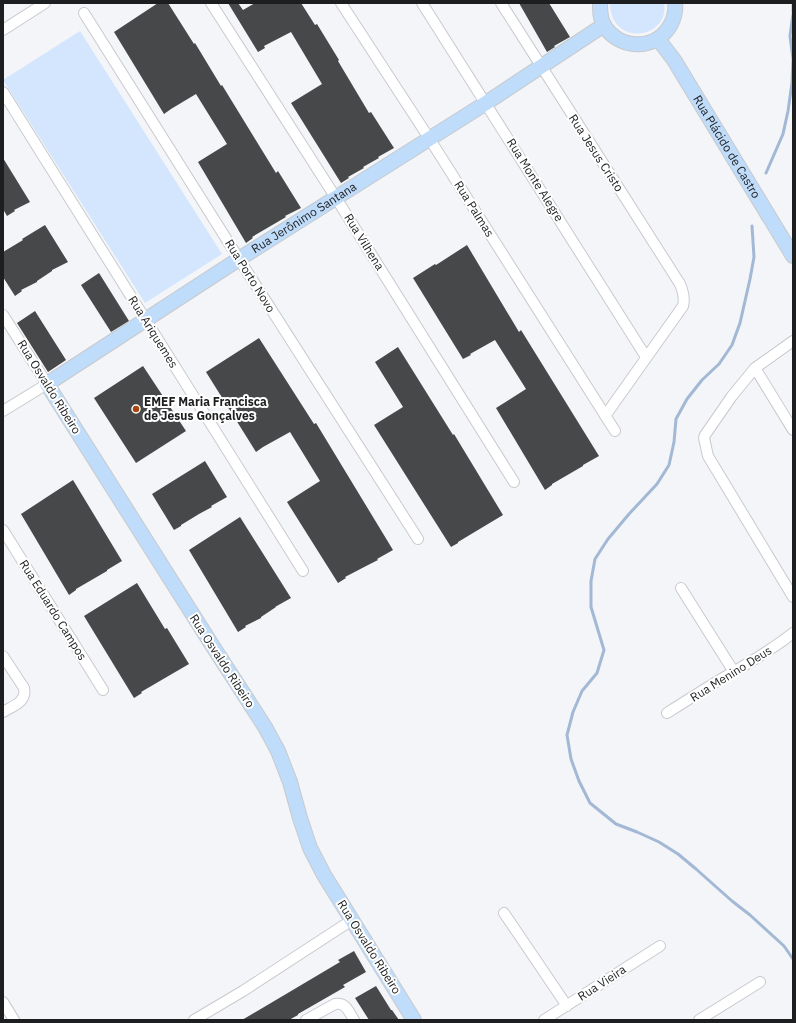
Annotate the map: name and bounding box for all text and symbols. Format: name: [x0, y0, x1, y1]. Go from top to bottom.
street label: Rua Plácido de Castro: [690, 92, 764, 201]
street label: Rua Jesus Cristo: [566, 111, 627, 194]
street label: Rua Monte Alegre: [504, 135, 567, 225]
street label: Rua Jerônimo Santana: [248, 178, 360, 256]
street label: Rua Palmas: [451, 178, 498, 240]
street label: Rua Vilhena: [341, 211, 388, 273]
street label: Rua Porto Novo: [222, 236, 279, 315]
street label: Rua Ariquemes: [125, 293, 182, 371]
street label: Rua Osvaldo Ribeiro: [14, 337, 85, 437]
place label: EMEF Maria Francisca de Jesus Gonçalves: [144, 394, 267, 423]
marker: EMEF Maria Francisca de Jesus Gonçalves: [131, 404, 141, 414]
street label: Rua Eduardo Campos: [16, 557, 90, 663]
street label: Rua Osvaldo Ribeiro: [187, 611, 258, 710]
street label: Rua Menino Deus: [687, 642, 775, 705]
street label: Rua Osvaldo Ribeiro: [334, 897, 405, 997]
street label: Rua Vieira: [575, 961, 629, 1004]

